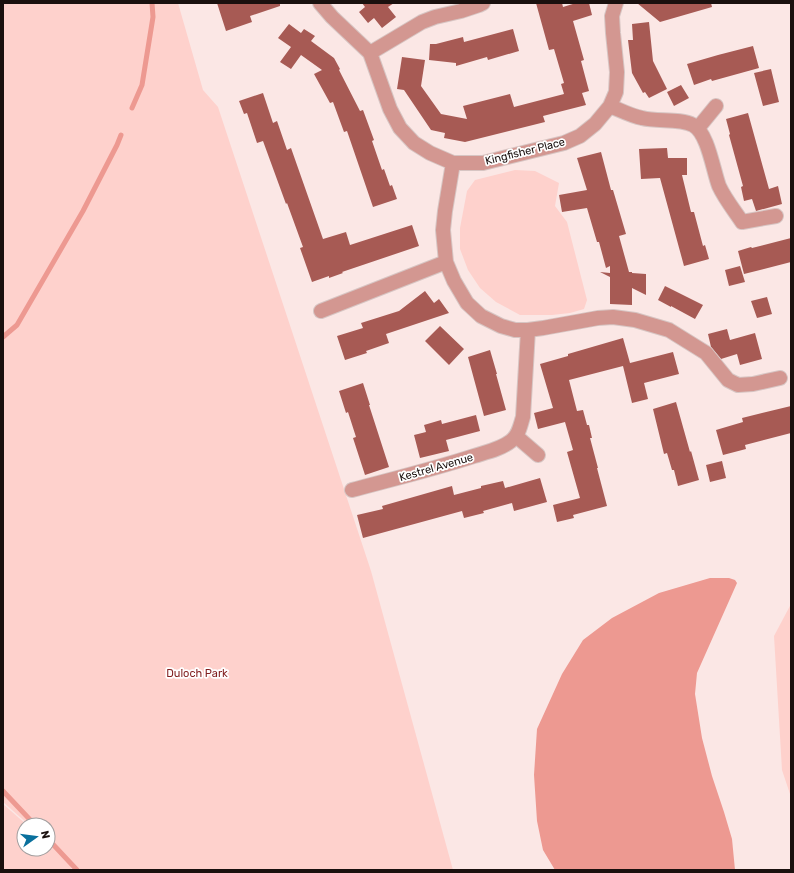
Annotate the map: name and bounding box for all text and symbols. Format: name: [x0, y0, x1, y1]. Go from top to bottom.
street label: Kingfisher Place: [484, 135, 566, 168]
street label: Kestrel Avenue: [398, 451, 475, 484]
park label: Duloch Park: [166, 667, 228, 680]
north arrow: [16, 817, 56, 857]
text: N: [38, 829, 53, 840]

